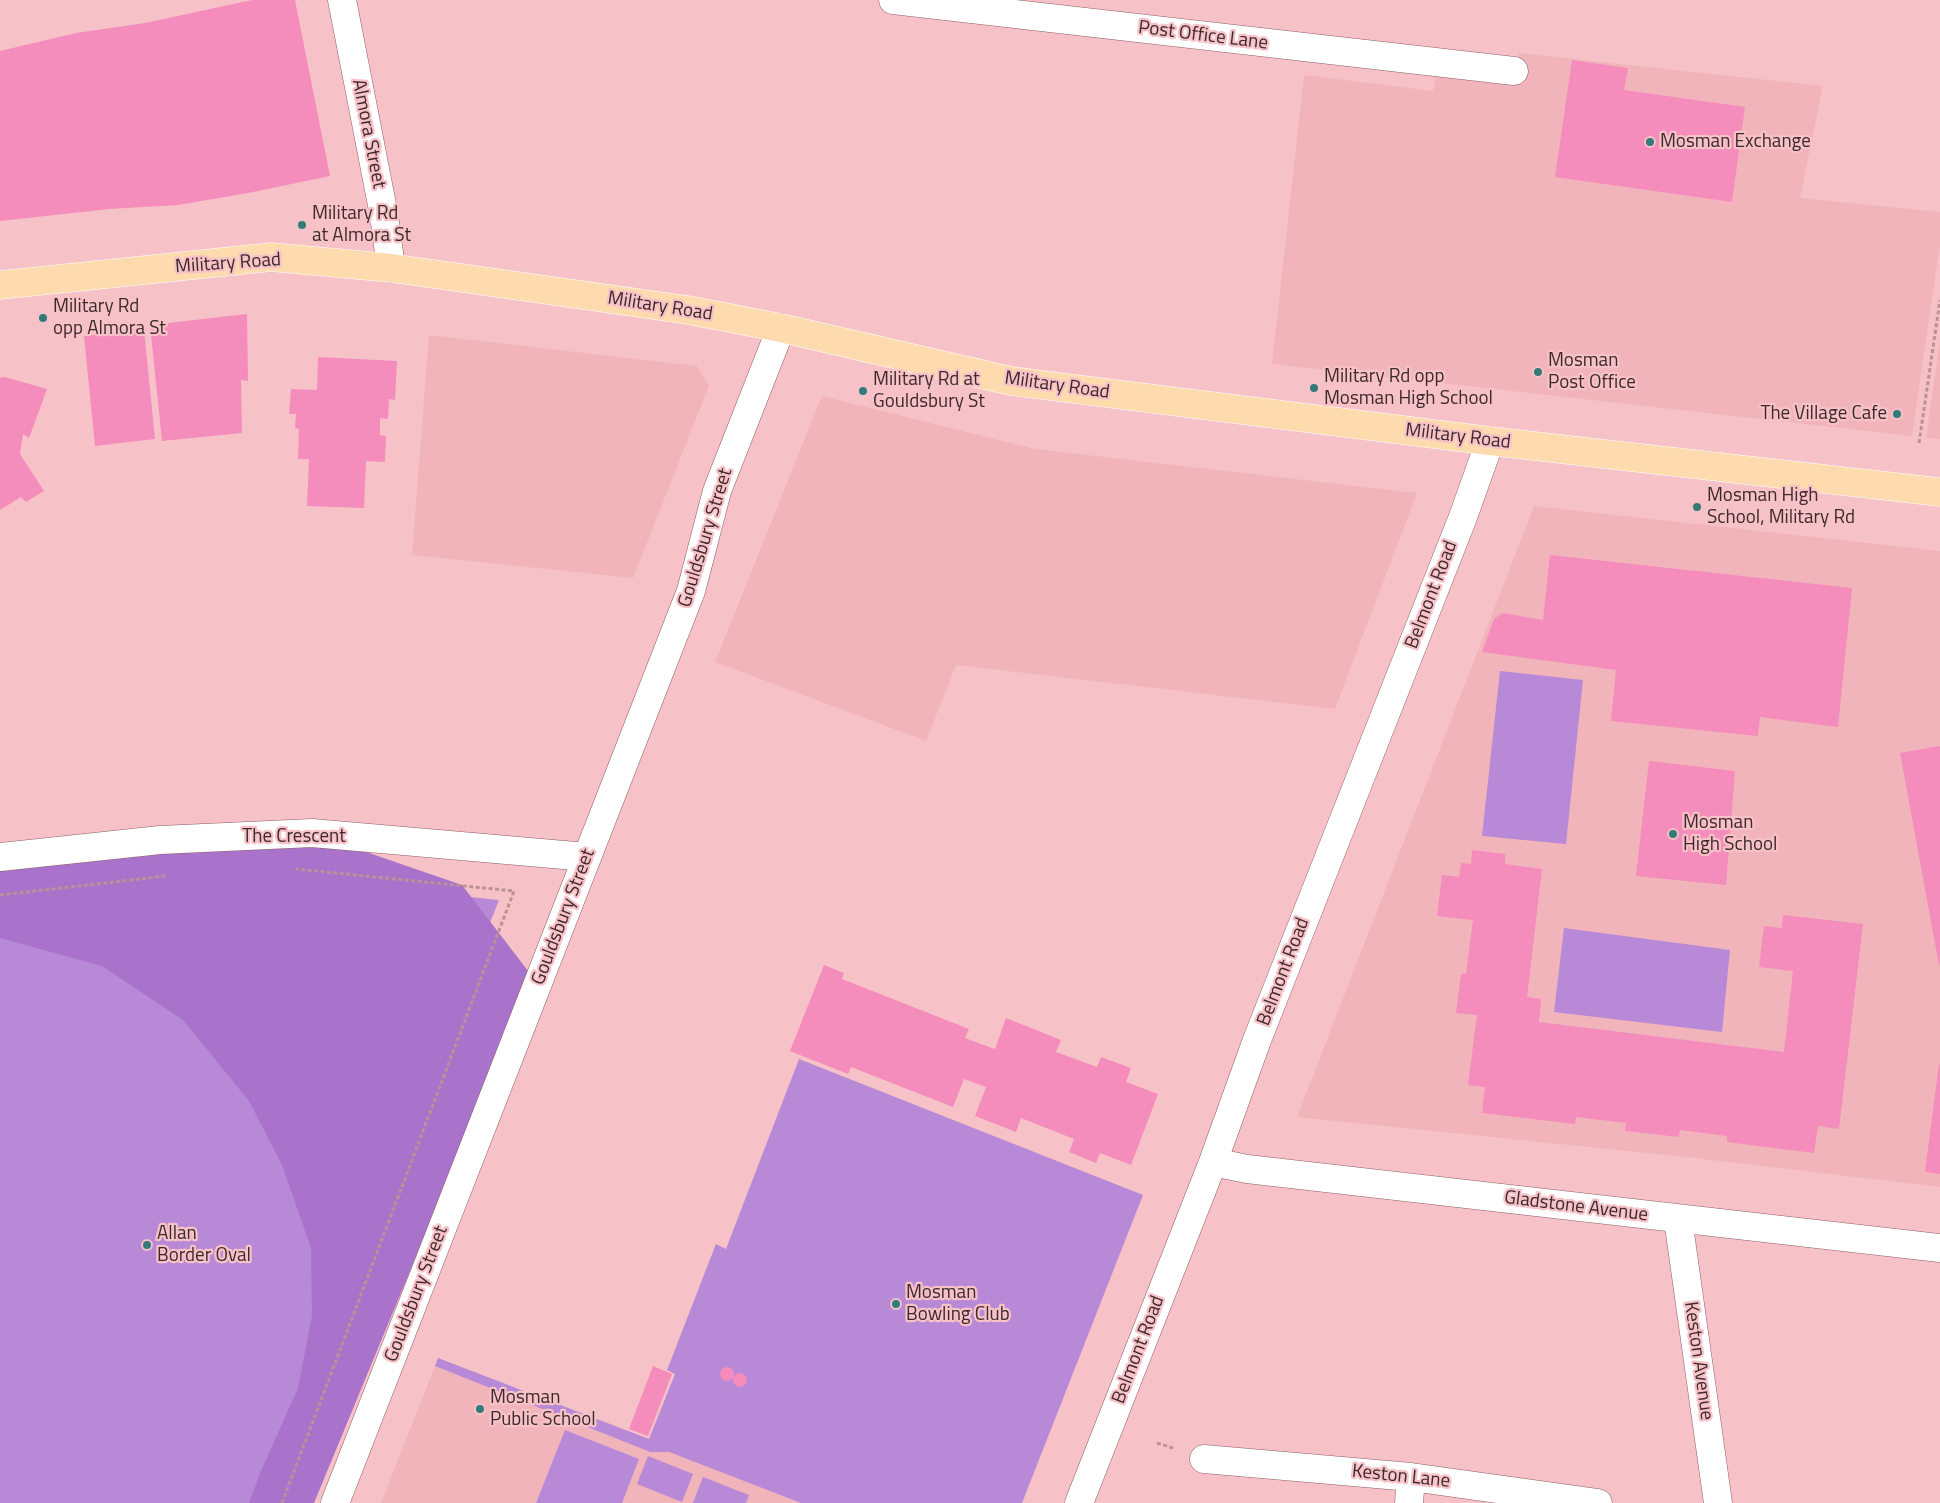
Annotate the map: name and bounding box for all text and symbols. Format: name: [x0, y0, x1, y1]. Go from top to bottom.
street label: Post Office Lane: [1137, 17, 1269, 55]
street label: Almora Street: [346, 77, 390, 191]
place label: Mosman Exchange: [1660, 131, 1811, 153]
marker: Mosman Exchange: [1644, 136, 1656, 148]
place label: Military Rd at Almora St: [312, 203, 411, 247]
marker: Military Rd at Almora St: [296, 219, 308, 231]
street label: Military Road: [174, 249, 282, 279]
street label: Military Road: [606, 287, 714, 327]
place label: Military Rd opp Almora St: [53, 296, 166, 340]
marker: Military Rd opp Almora St: [37, 312, 49, 324]
place label: Mosman Post Office: [1548, 350, 1636, 394]
place label: Military Rd opp Mosman High School: [1324, 366, 1493, 410]
marker: Mosman Post Office: [1532, 366, 1544, 378]
street label: Military Road: [1003, 367, 1111, 405]
place label: Military Rd at Gouldsbury St: [873, 369, 985, 413]
marker: Military Rd opp Mosman High School: [1308, 382, 1320, 394]
marker: Military Rd at Gouldsbury St: [857, 385, 869, 397]
place label: The Village Cafe: [1760, 403, 1887, 425]
marker: The Village Cafe: [1891, 408, 1903, 420]
street label: Military Road: [1404, 419, 1512, 455]
street label: Gouldsbury Street: [674, 466, 738, 610]
place label: Mosman High School, Military Rd: [1707, 485, 1855, 529]
marker: Mosman High School, Military Rd: [1691, 501, 1703, 513]
street label: Belmont Road: [1401, 538, 1463, 652]
place label: Mosman High School: [1683, 812, 1777, 856]
street label: The Crescent: [242, 826, 346, 848]
marker: Mosman High School: [1667, 828, 1679, 840]
street label: Gouldsbury Street: [528, 846, 600, 988]
street label: Belmont Road: [1253, 915, 1315, 1029]
street label: Gladstone Avenue: [1503, 1187, 1649, 1227]
place label: Allan Border Oval: [157, 1223, 251, 1267]
street label: Gouldsbury Street: [381, 1223, 453, 1365]
marker: Allan Border Oval: [141, 1239, 153, 1251]
place label: Mosman Bowling Club: [906, 1282, 1010, 1326]
street label: Belmont Road: [1108, 1293, 1170, 1407]
marker: Mosman Bowling Club: [890, 1298, 902, 1310]
street label: Keston Avenue: [1678, 1300, 1718, 1422]
place label: Mosman Public School: [490, 1387, 596, 1431]
marker: Mosman Public School: [474, 1403, 486, 1415]
street label: Keston Lane: [1351, 1461, 1451, 1493]

